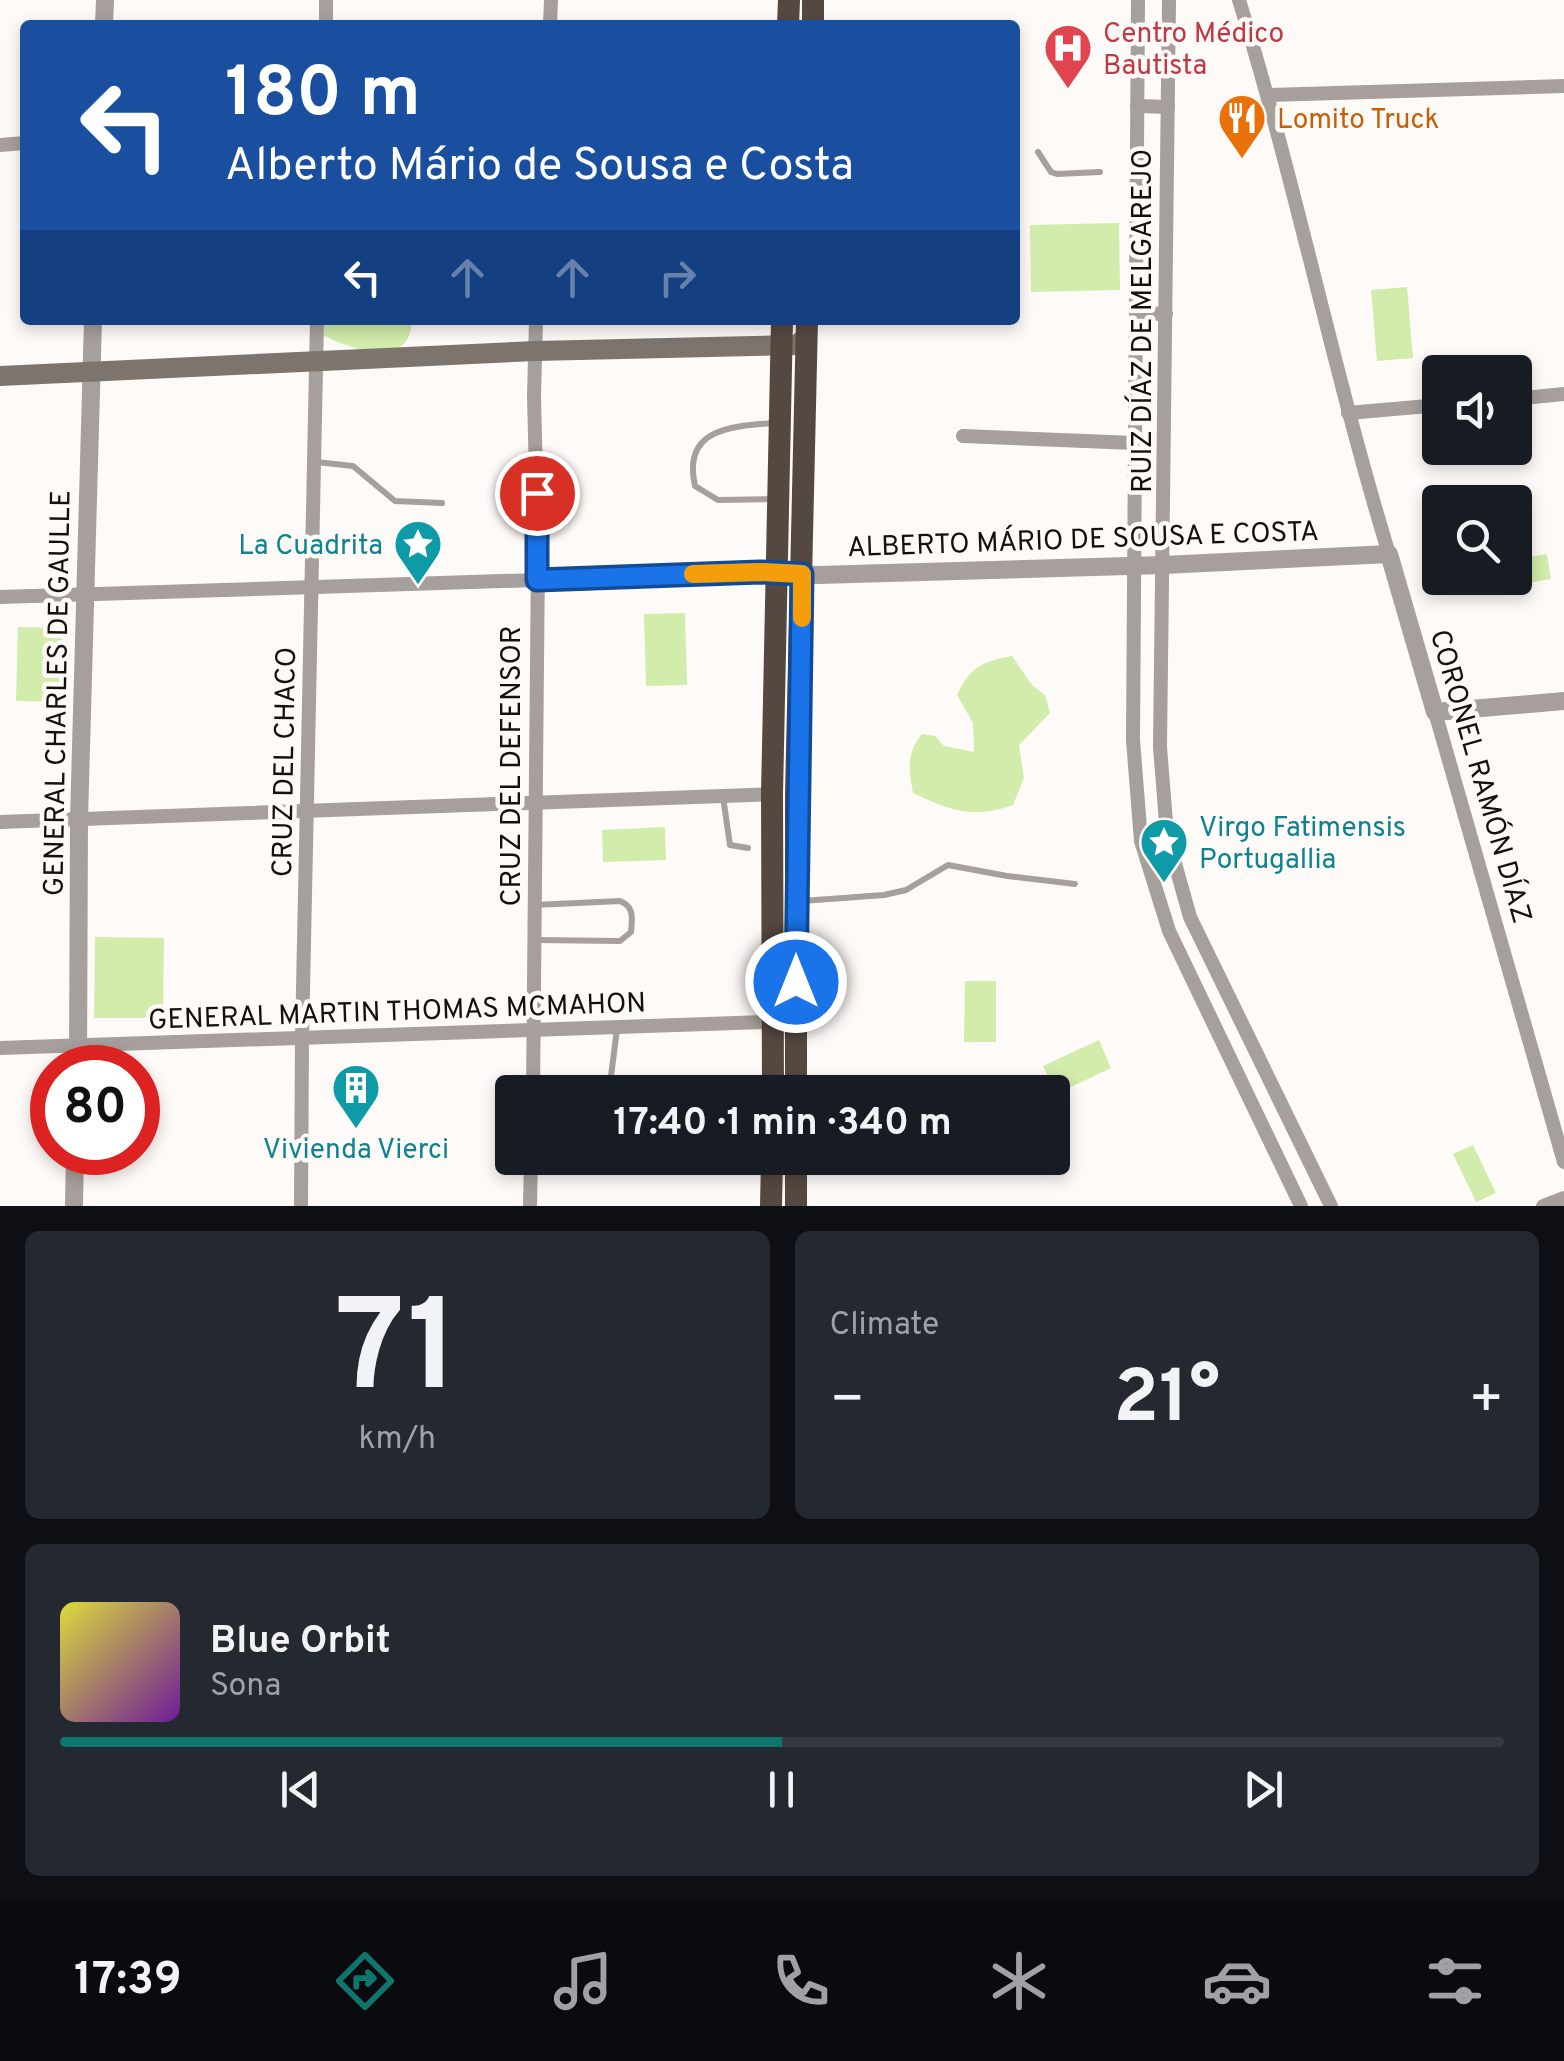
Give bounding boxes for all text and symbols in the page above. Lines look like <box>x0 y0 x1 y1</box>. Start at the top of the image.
place label: Centro Médico Bautista <box>1103 17 1284 85</box>
hospital icon: Centro Médico Bautista <box>1042 22 1094 90</box>
text: 180 m <box>225 52 421 141</box>
icon: left <box>60 60 190 190</box>
restaurant icon: Lomito Truck <box>1216 92 1268 160</box>
place label: Lomito Truck <box>1277 103 1439 139</box>
text: Alberto Mário de Sousa e Costa <box>225 139 854 196</box>
street label: RUIZ DÍAZ DE MELGAREJO <box>1124 149 1162 493</box>
icon: left <box>335 250 390 305</box>
icon: ahead <box>440 250 495 305</box>
icon: ahead <box>545 250 600 305</box>
icon: right <box>650 250 705 305</box>
map controls <box>1422 355 1532 595</box>
button: sound <box>1422 355 1532 465</box>
pin <box>495 451 580 536</box>
icon: arrive <box>510 466 565 521</box>
button: search <box>1422 485 1532 595</box>
street label: GENERAL CHARLES DE GAULLE <box>37 490 81 896</box>
street label: ALBERTO MÁRIO DE SOUSA E COSTA <box>847 513 1320 567</box>
place icon: La Cuadrita <box>392 518 444 586</box>
place label: La Cuadrita <box>238 529 383 565</box>
street label: CORONEL RAMÓN DÍAZ <box>1420 625 1540 928</box>
street label: CRUZ DEL DEFENSOR <box>495 626 531 906</box>
street label: CRUZ DEL CHACO <box>266 647 306 877</box>
place label: Virgo Fatimensis Portugallia <box>1199 811 1406 879</box>
place icon: Virgo Fatimensis Portugallia <box>1138 816 1190 884</box>
position arrow <box>744 930 848 1034</box>
street label: GENERAL MARTIN THOMAS MCMAHON <box>148 986 647 1040</box>
speed limit sign: 80 <box>30 1045 160 1175</box>
building icon: Vivienda Vierci <box>330 1062 382 1130</box>
text: 17:40 · 1 min · 340 m <box>613 1100 952 1149</box>
place label: Vivienda Vierci <box>263 1133 449 1169</box>
text: 71 <box>335 1272 459 1437</box>
text: Climate <box>830 1306 939 1346</box>
text: 21° <box>1113 1354 1220 1449</box>
text: − <box>830 1367 865 1437</box>
text: + <box>1469 1367 1504 1437</box>
text: km/h <box>358 1420 436 1460</box>
text: Blue Orbit <box>210 1618 391 1667</box>
text: Sona <box>210 1667 281 1707</box>
icon: previous <box>273 1762 328 1817</box>
icon: pause <box>754 1762 809 1817</box>
icon: next <box>1236 1762 1291 1817</box>
icon: directions <box>330 1946 400 2016</box>
icon: music <box>548 1946 618 2016</box>
icon: phone <box>766 1946 836 2016</box>
icon: climate <box>984 1946 1054 2016</box>
icon: car <box>1202 1946 1272 2016</box>
icon: filters <box>1420 1946 1490 2016</box>
text: 17:39 <box>74 1953 182 2010</box>

